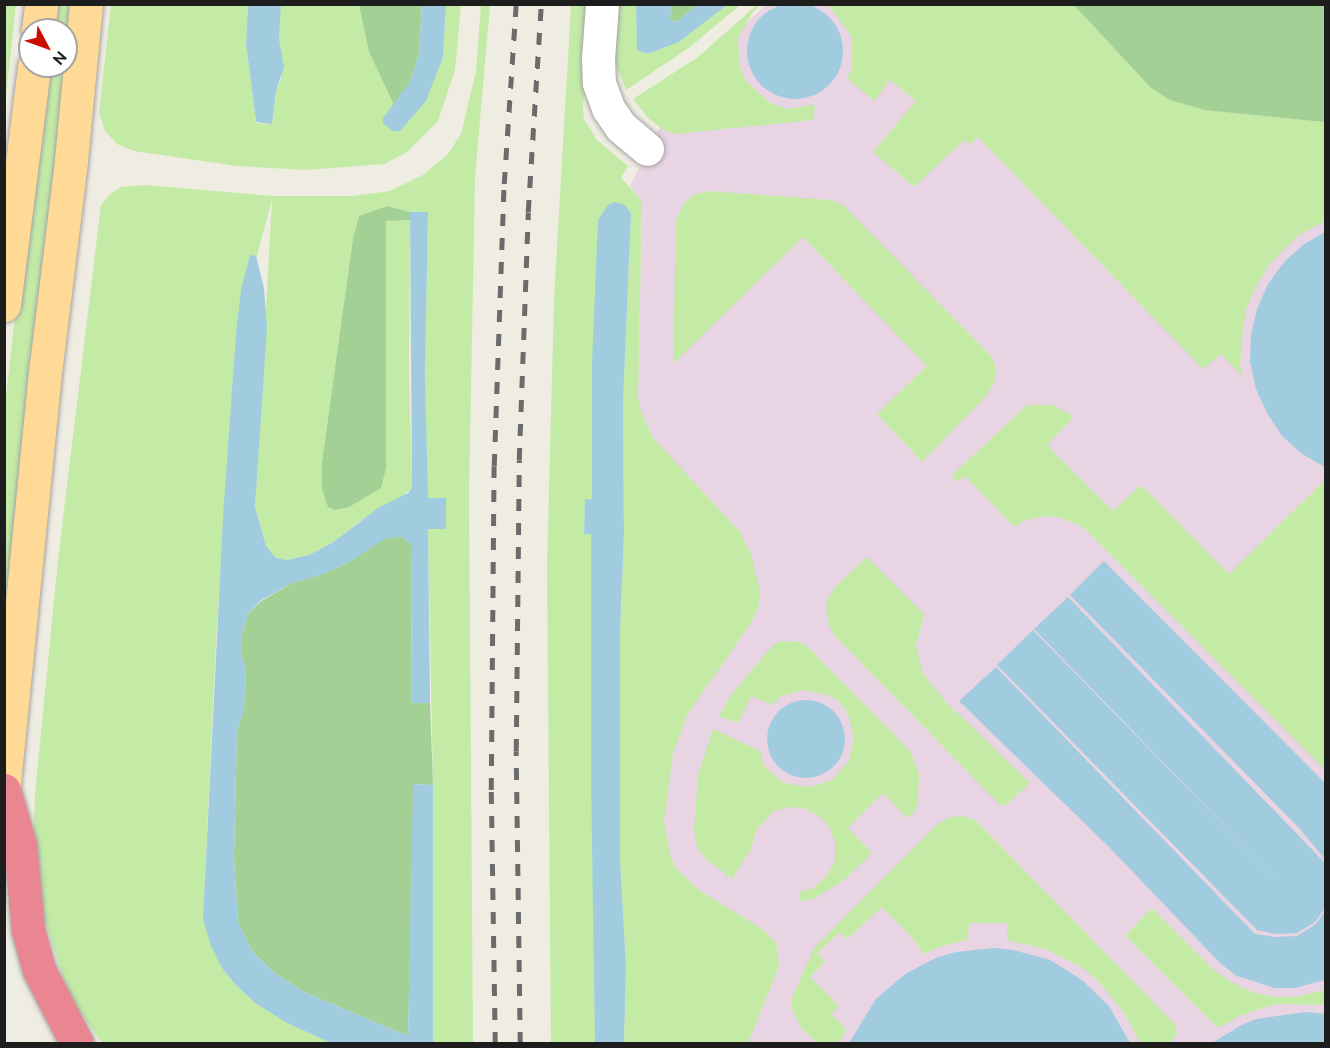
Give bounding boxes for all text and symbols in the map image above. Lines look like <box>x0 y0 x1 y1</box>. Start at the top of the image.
north arrow <box>18 18 78 78</box>
text: N <box>49 48 71 69</box>

